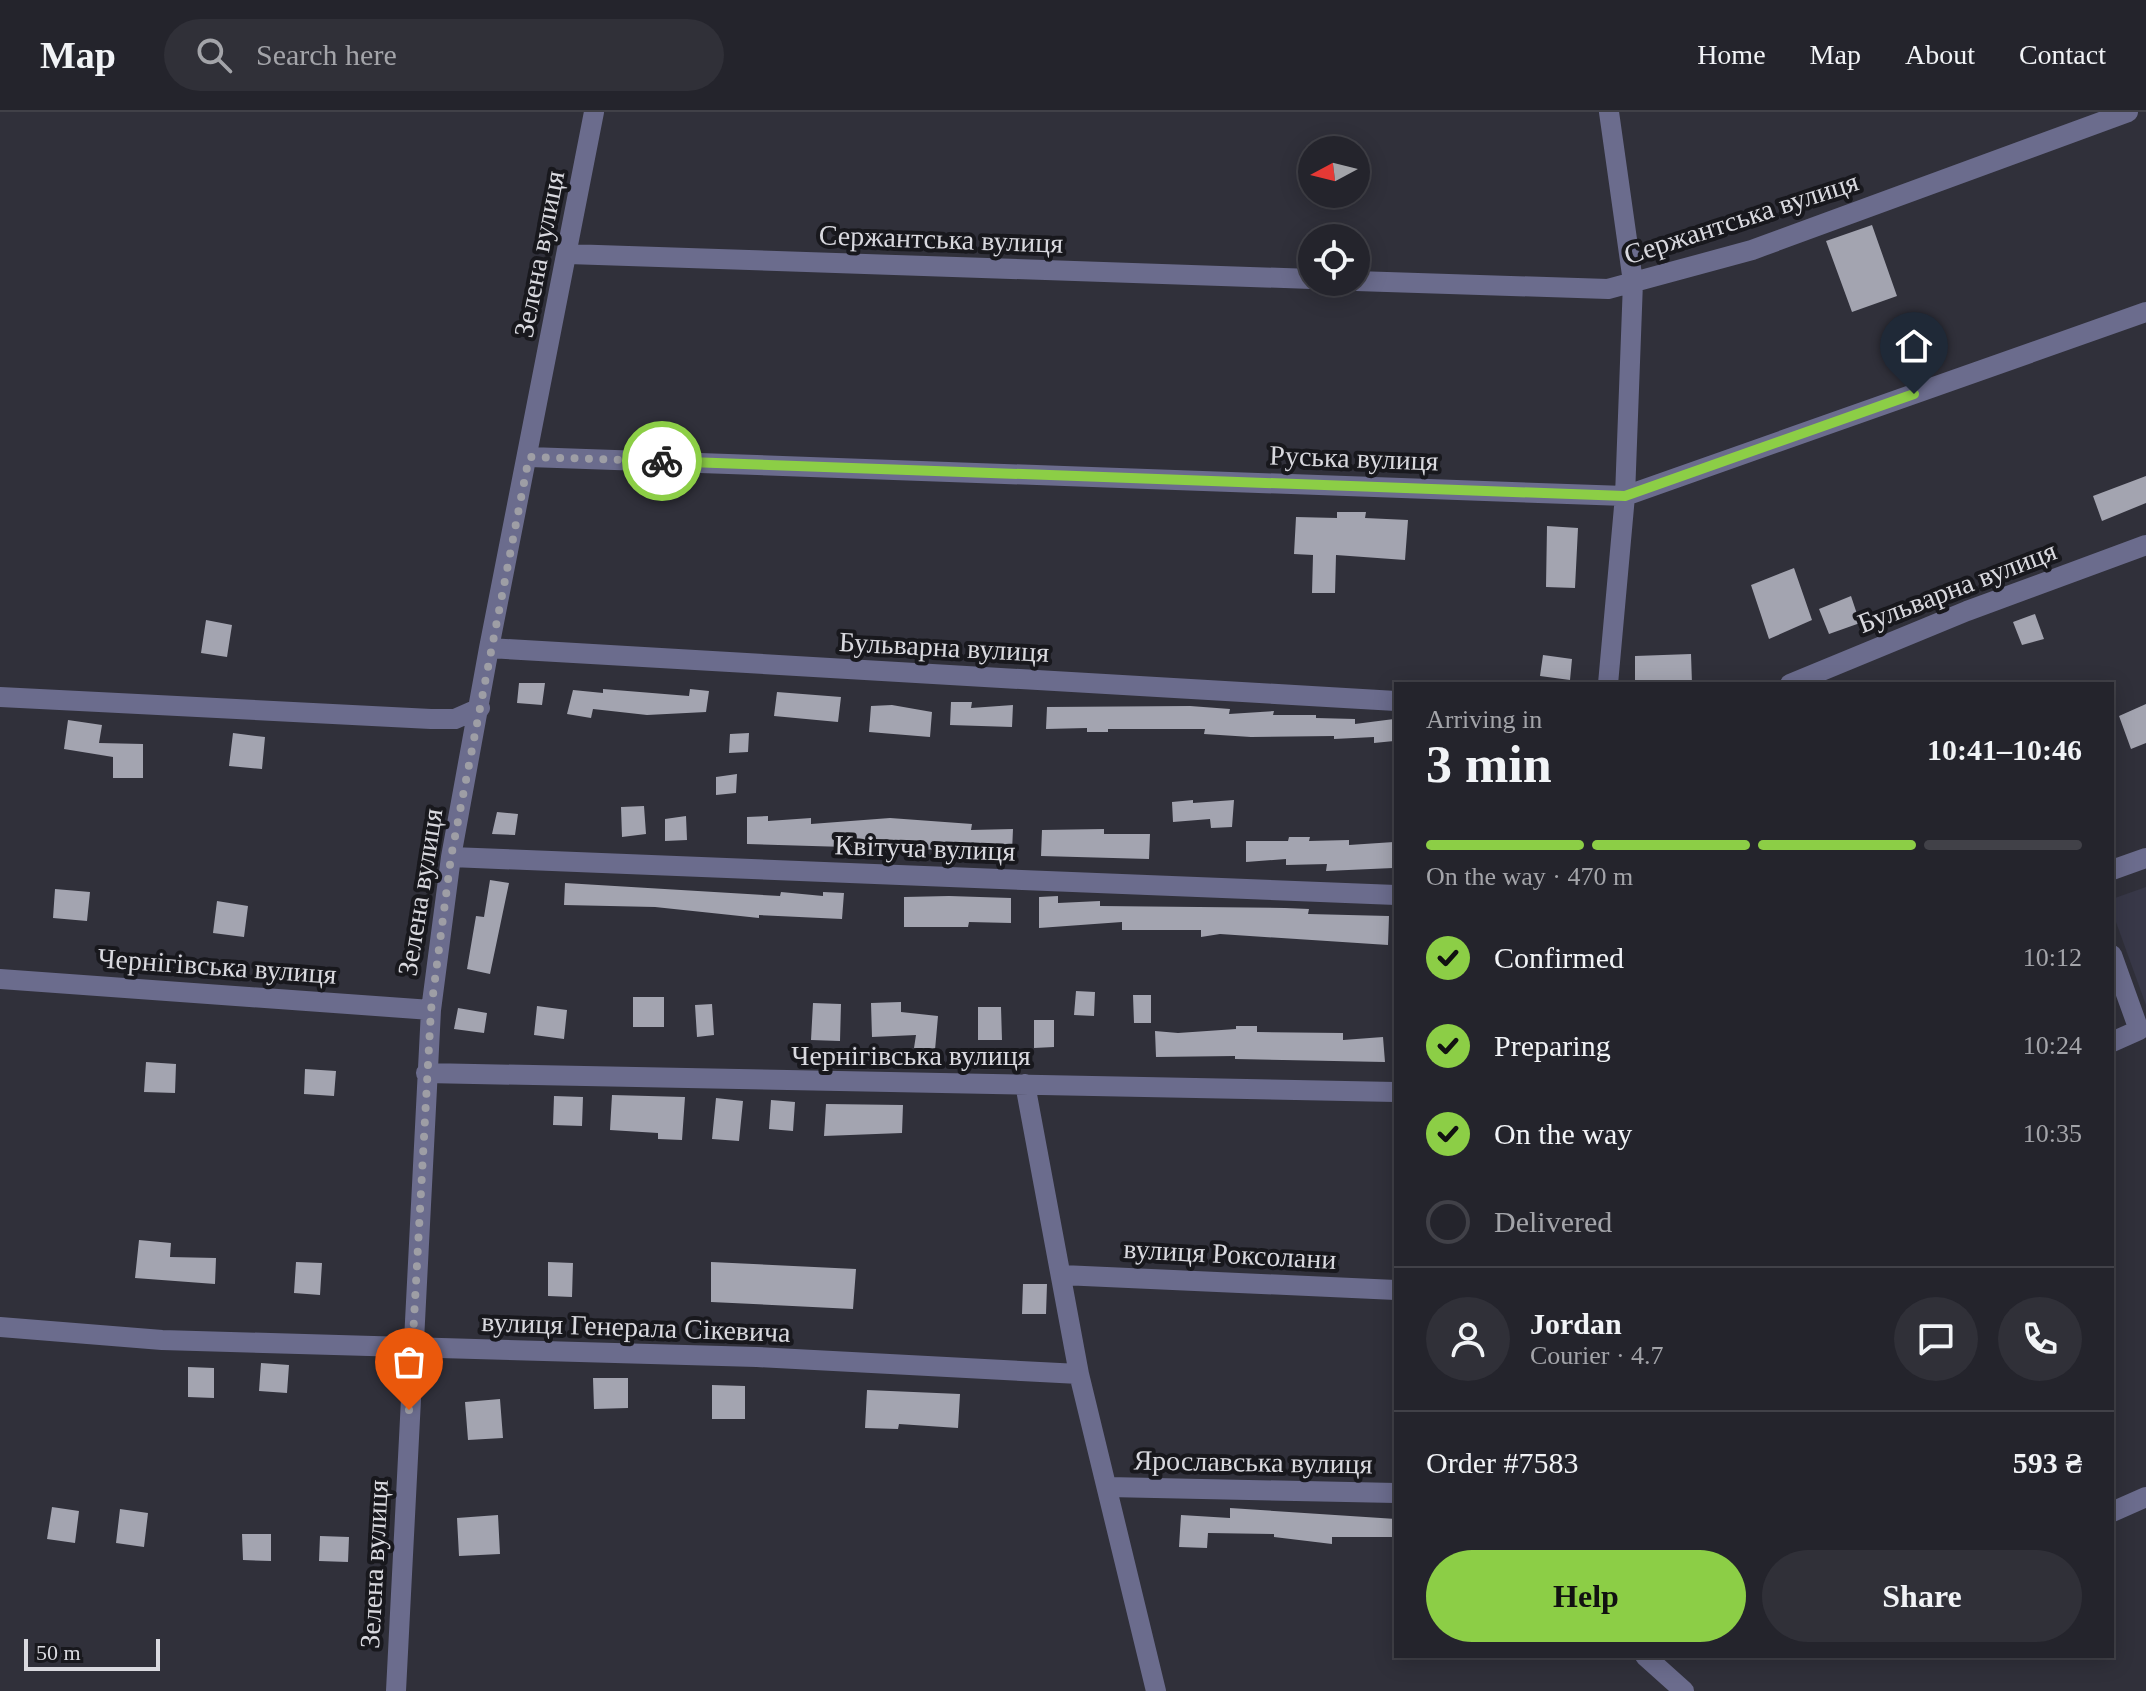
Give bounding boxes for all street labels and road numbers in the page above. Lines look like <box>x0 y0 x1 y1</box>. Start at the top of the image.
street label: Сержантська вулиця <box>1620 165 1862 271</box>
street label: Зелена вулиця <box>508 168 570 340</box>
street label: Сержантська вулиця <box>818 219 1064 259</box>
street label: Руська вулиця <box>1269 440 1439 476</box>
street label: Бульварна вулиця <box>1853 535 2061 639</box>
street label: Бульварна вулиця <box>838 626 1050 668</box>
street label: Зелена вулиця <box>391 806 449 978</box>
street label: Квітуча вулиця <box>834 829 1016 867</box>
street label: Чернігівська вулиця <box>97 942 338 990</box>
street label: Чернігівська вулиця <box>791 1040 1031 1071</box>
street label: вулиця Роксолани <box>1123 1233 1337 1275</box>
street label: вулиця Генерала Сікевича <box>481 1306 792 1348</box>
street label: Ярославська вулиця <box>1133 1444 1373 1480</box>
street label: Зелена вулиця <box>354 1479 394 1649</box>

